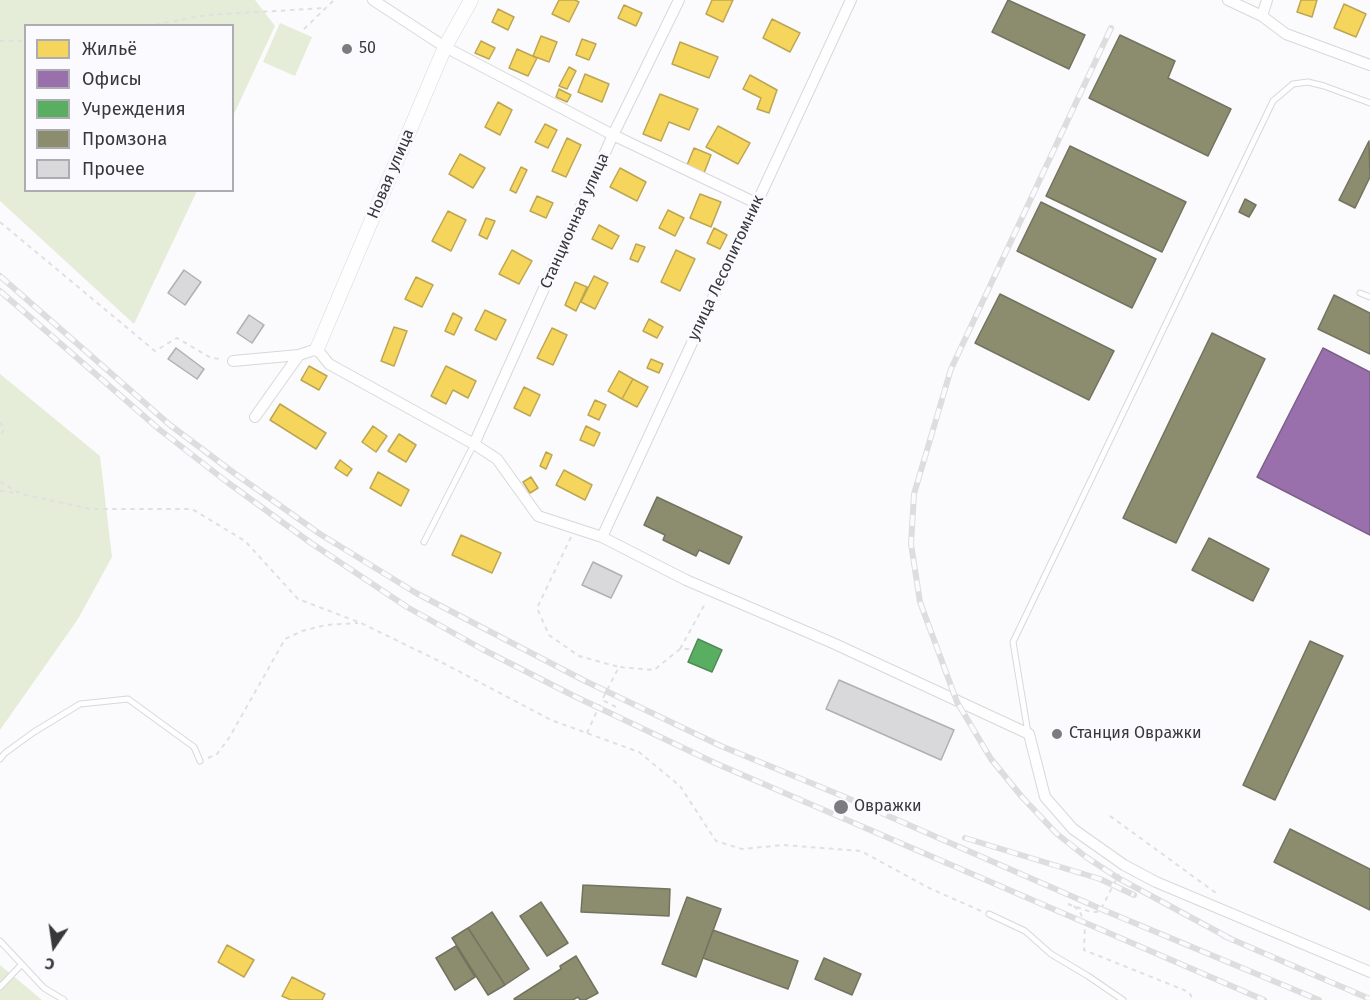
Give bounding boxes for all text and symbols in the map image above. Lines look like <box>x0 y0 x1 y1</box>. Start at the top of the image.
legend <box>24 24 234 192</box>
text: Жильё <box>82 38 137 60</box>
place label: 50 <box>359 39 376 59</box>
marker: 50 <box>340 42 354 56</box>
text: Офисы <box>82 68 142 90</box>
text: Учреждения <box>82 98 186 120</box>
street label: Новая улица <box>364 126 418 222</box>
text: Промзона <box>82 128 167 150</box>
street label: Станционная улица <box>536 150 614 292</box>
text: Прочее <box>82 158 145 180</box>
street label: улица Лесопитомник <box>684 192 768 344</box>
place label: Станция Овражки <box>1069 724 1201 744</box>
marker: Станция Овражки <box>1050 727 1064 741</box>
place label: Овражки <box>854 797 922 817</box>
marker: Овражки <box>832 798 850 816</box>
north arrow <box>24 916 84 976</box>
text: С <box>43 954 56 974</box>

